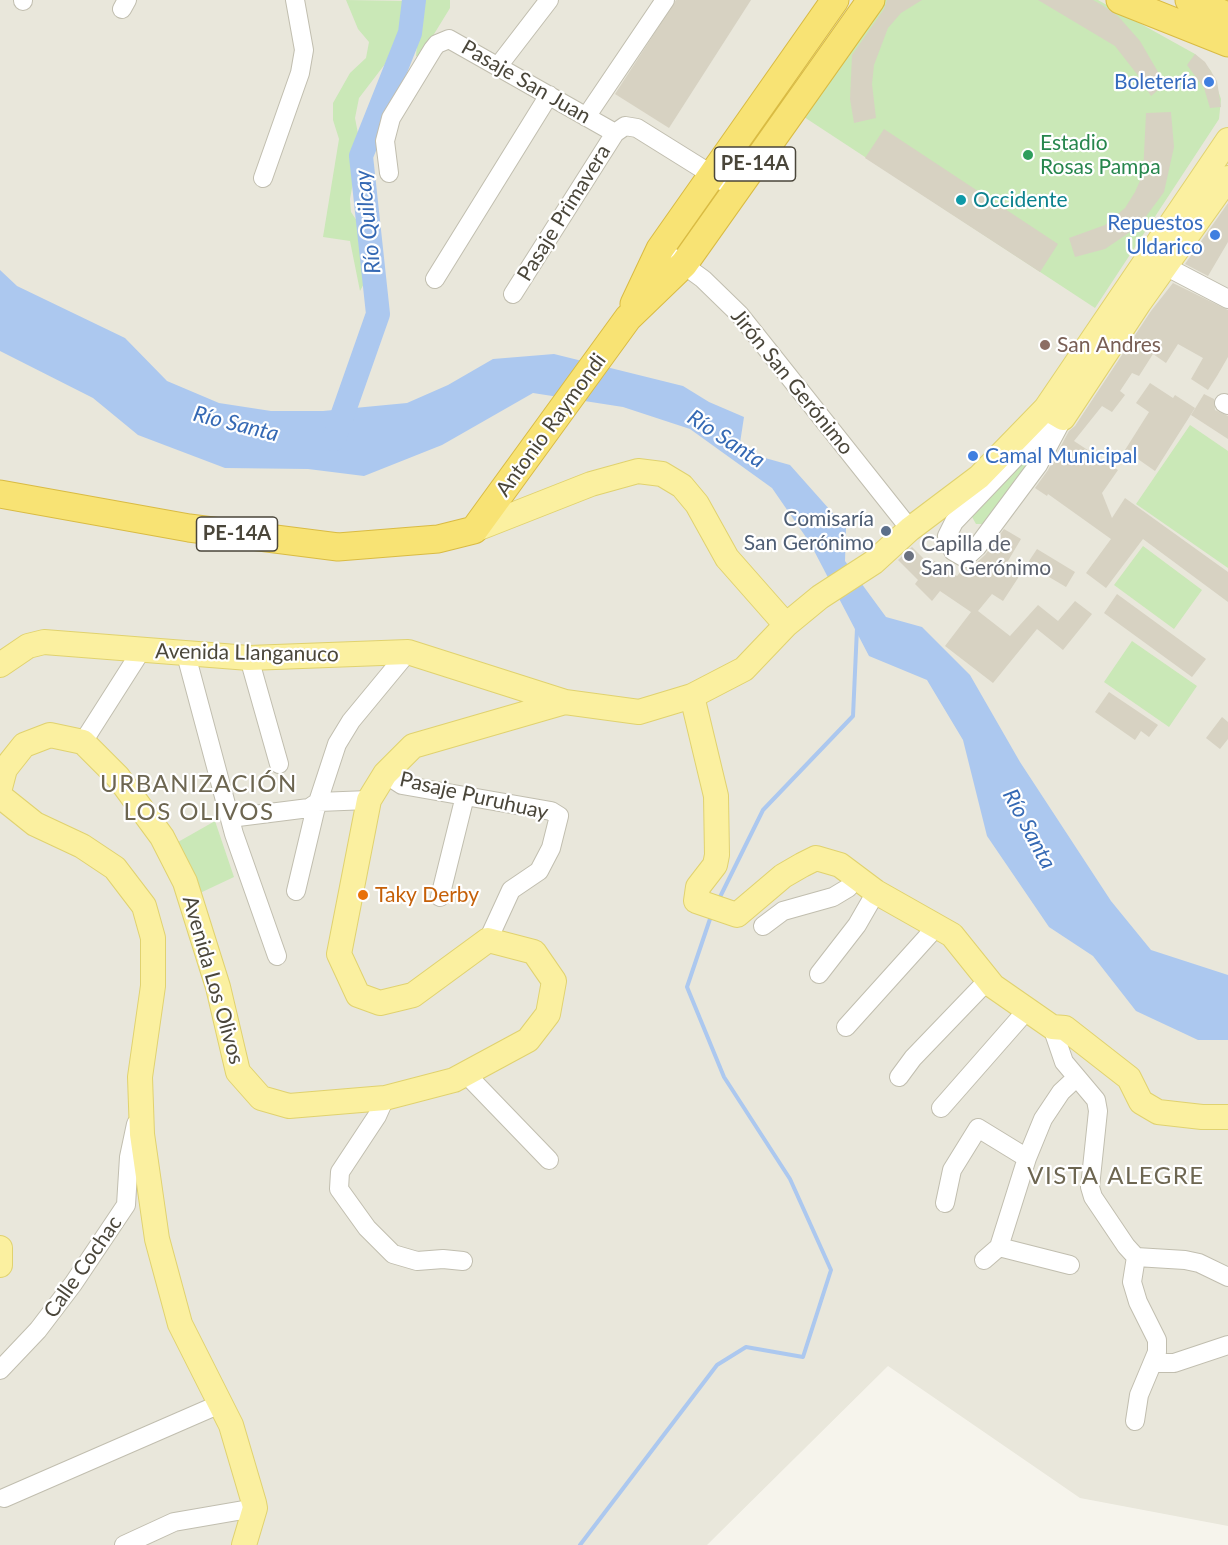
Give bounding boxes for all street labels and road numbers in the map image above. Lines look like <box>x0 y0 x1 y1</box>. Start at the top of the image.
street label: Pasaje San Juan <box>457 35 595 129</box>
street label: Pasaje Primavera <box>512 140 616 286</box>
road number: PE-14A <box>714 147 795 181</box>
street label: Jirón San Gerónimo <box>726 304 858 460</box>
street label: Antonio Raymondi <box>491 348 611 502</box>
road number: PE-14A <box>196 517 278 551</box>
street label: Avenida Llanganuco <box>155 639 339 667</box>
street label: Pasaje Puruhuay <box>397 767 551 825</box>
street label: Avenida Los Olivos <box>177 893 249 1067</box>
street label: Calle Cochac <box>39 1211 127 1323</box>

